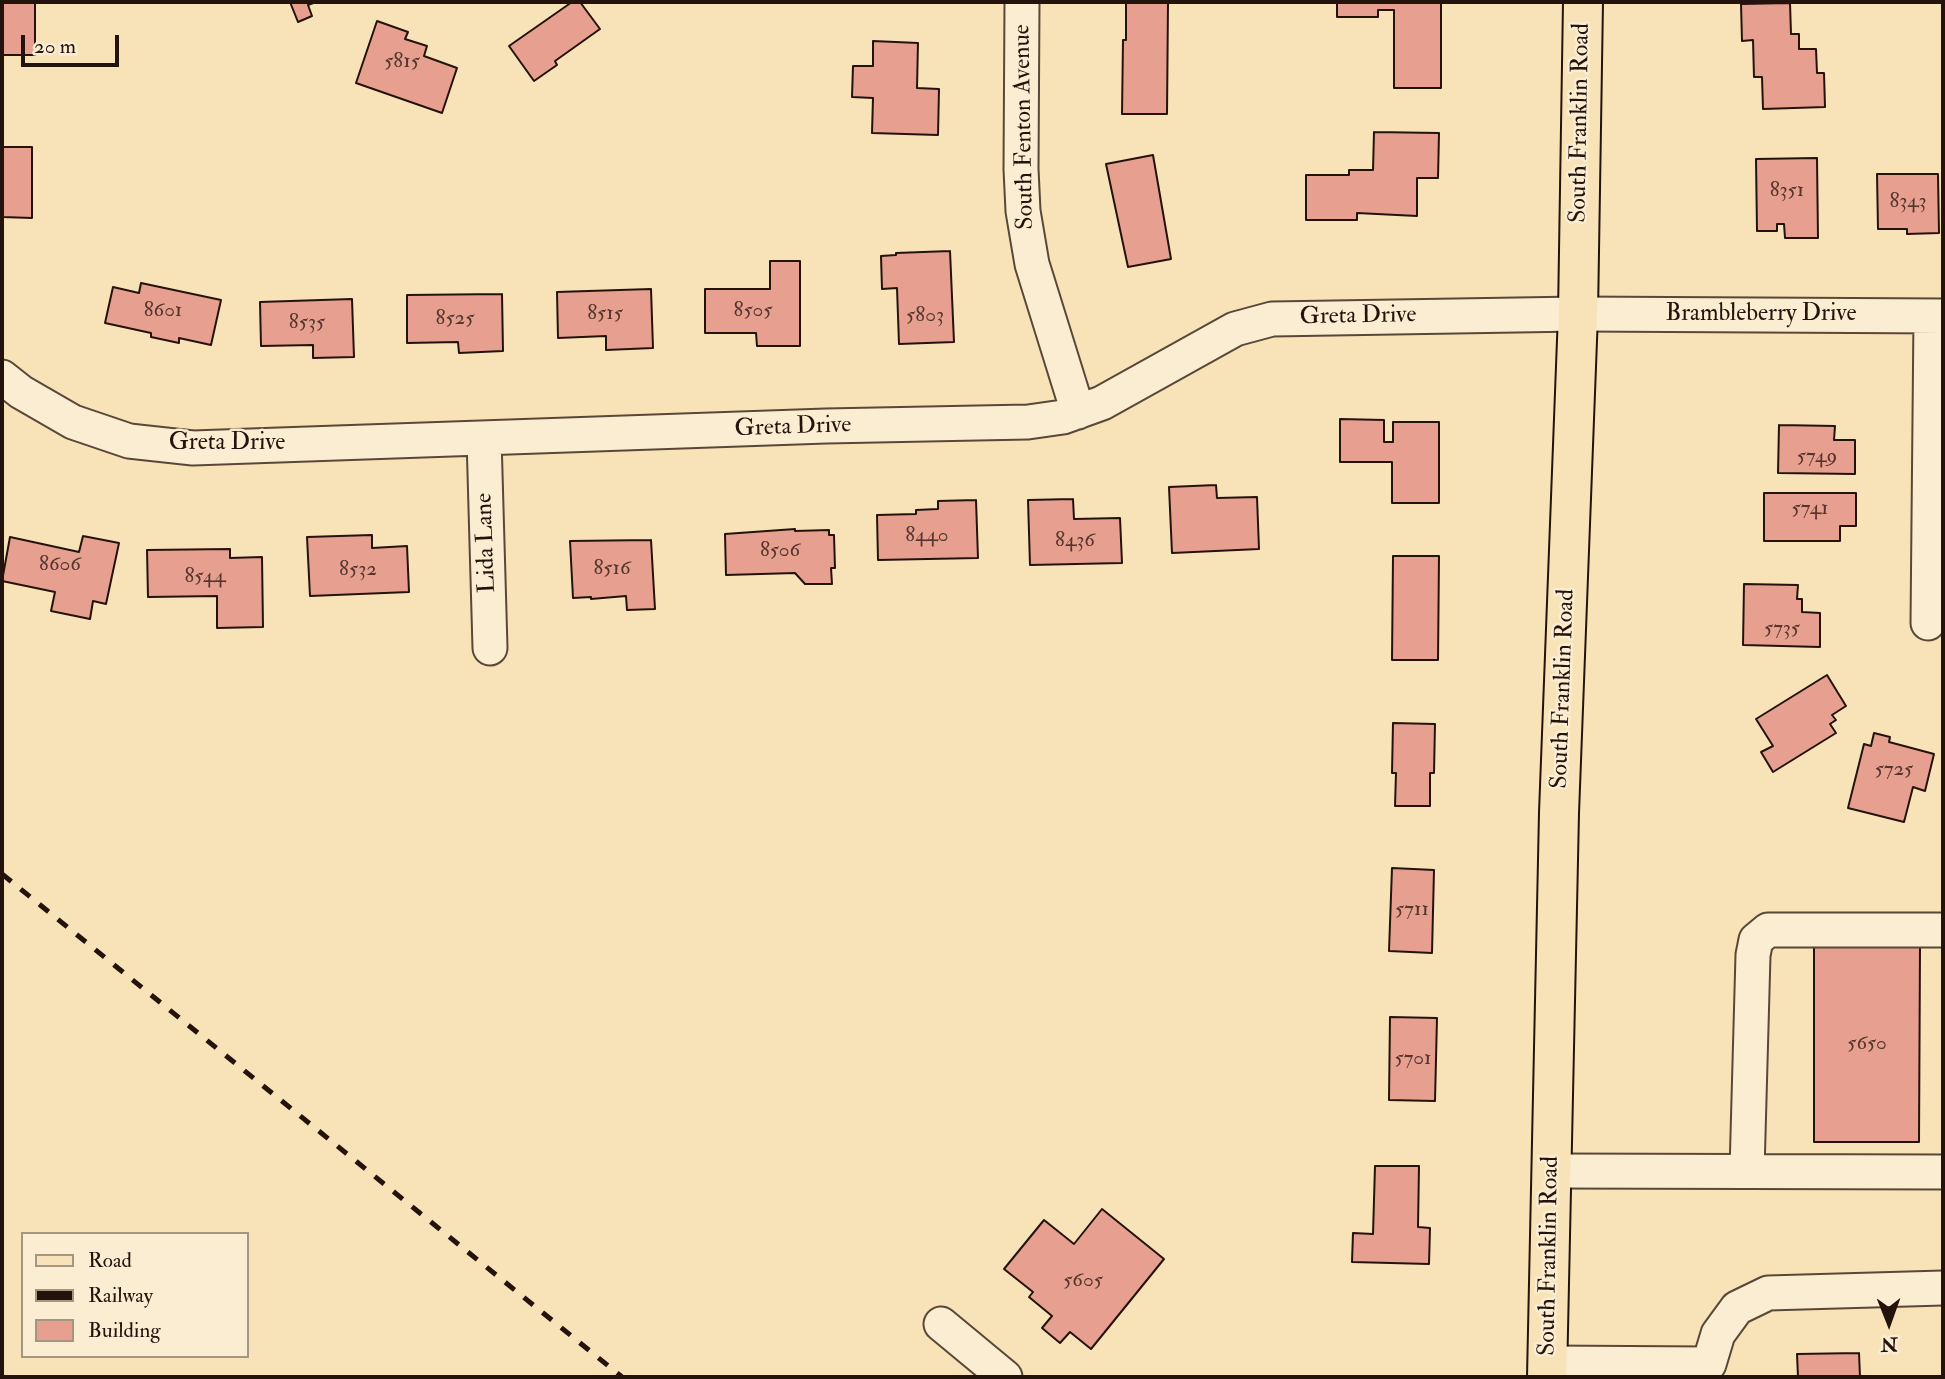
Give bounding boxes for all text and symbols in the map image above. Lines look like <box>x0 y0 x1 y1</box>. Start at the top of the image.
scale bar <box>24 21 122 65</box>
street label: South Franklin Road <box>1565 23 1597 223</box>
street label: South Fenton Avenue <box>1009 24 1041 230</box>
text: 20 m <box>34 33 76 60</box>
house number: 5815 <box>384 49 420 75</box>
house number: 8351 <box>1770 178 1804 204</box>
house number: 8343 <box>1889 189 1927 215</box>
house number: 8601 <box>144 298 182 324</box>
house number: 8505 <box>734 298 772 324</box>
house number: 8515 <box>587 301 623 327</box>
street label: Brambleberry Drive <box>1666 301 1856 329</box>
street label: Greta Drive <box>1299 302 1417 332</box>
house number: 5803 <box>906 303 944 329</box>
house number: 8525 <box>436 306 474 332</box>
house number: 8535 <box>289 310 325 336</box>
street label: Greta Drive <box>734 412 852 444</box>
street label: Greta Drive <box>169 430 285 458</box>
house number: 5749 <box>1797 444 1837 470</box>
street label: Lida Lane <box>471 493 503 593</box>
house number: 5741 <box>1791 496 1829 522</box>
house number: 8440 <box>905 523 949 549</box>
house number: 8436 <box>1055 528 1095 554</box>
house number: 8506 <box>760 538 800 564</box>
house number: 8606 <box>39 552 81 578</box>
house number: 8516 <box>593 556 631 582</box>
house number: 8532 <box>339 557 377 583</box>
house number: 8544 <box>184 564 226 590</box>
street label: South Franklin Road <box>1546 589 1582 789</box>
house number: 5735 <box>1764 616 1800 642</box>
house number: 5725 <box>1875 757 1913 783</box>
house number: 5711 <box>1395 897 1429 923</box>
house number: 5650 <box>1847 1031 1887 1057</box>
house number: 5701 <box>1395 1046 1431 1072</box>
street label: South Franklin Road <box>1534 1156 1566 1356</box>
legend <box>21 1232 248 1358</box>
text: Road <box>88 1247 132 1274</box>
house number: 5605 <box>1063 1268 1103 1294</box>
text: Railway <box>88 1282 153 1309</box>
north arrow <box>1854 1288 1924 1358</box>
text: Building <box>88 1317 161 1344</box>
text: N <box>1881 1332 1898 1356</box>

